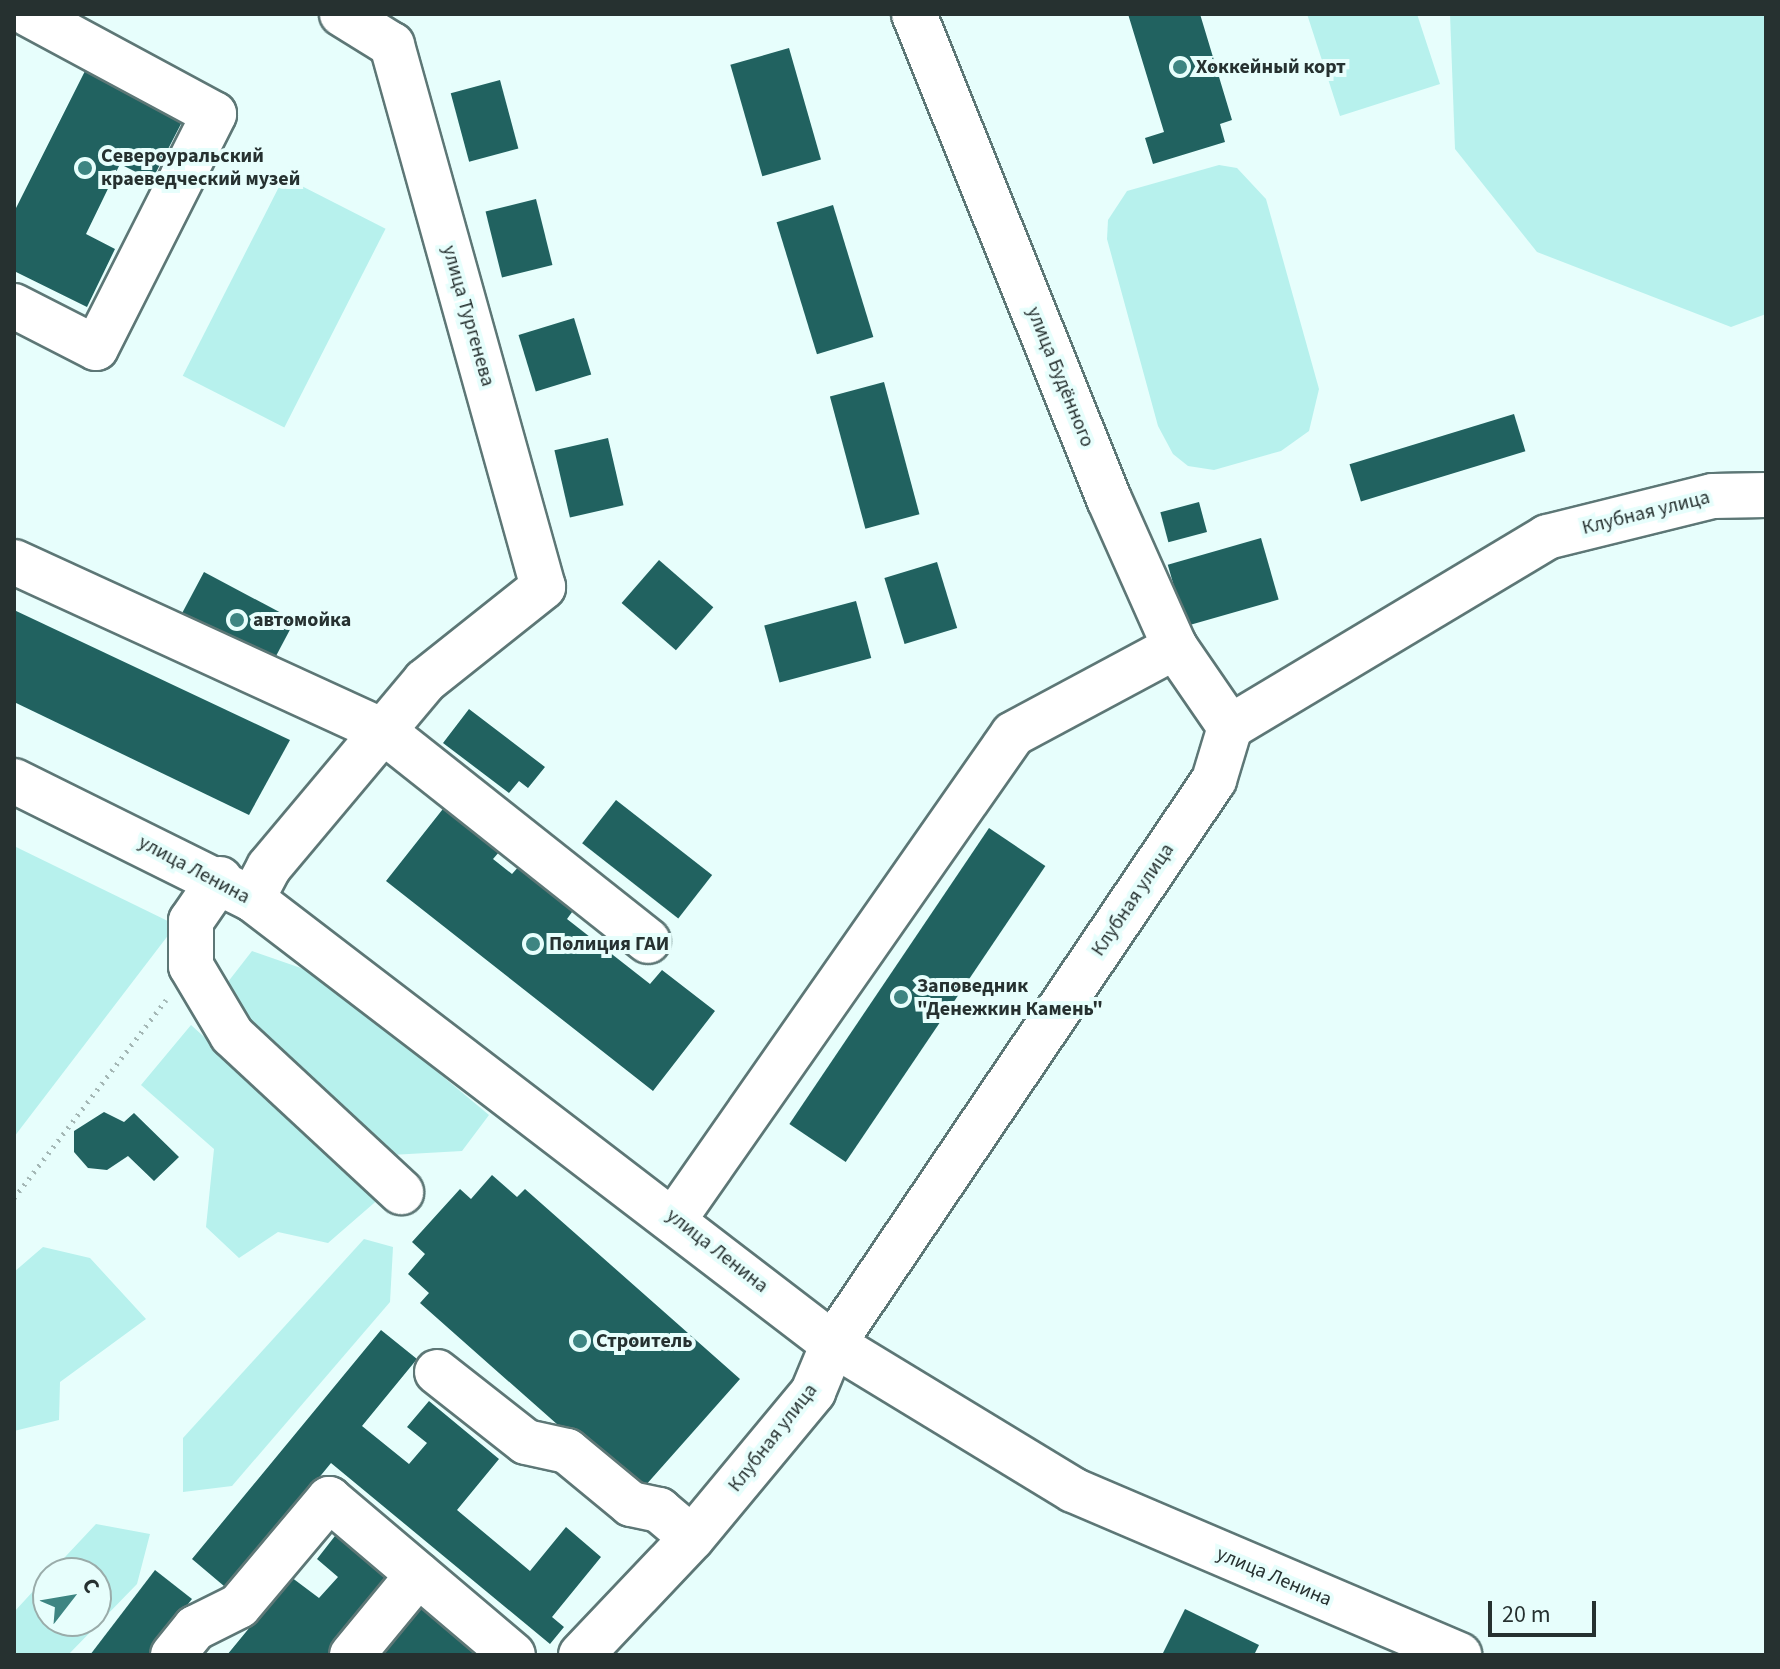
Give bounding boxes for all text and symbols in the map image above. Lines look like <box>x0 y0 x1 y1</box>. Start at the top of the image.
place label: Хоккейный корт <box>1196 55 1346 79</box>
marker: Хоккейный корт <box>1171 58 1189 76</box>
place label: Североуральский краеведческий музей <box>101 144 300 191</box>
marker: Североуральский краеведческий музей <box>76 159 94 177</box>
street label: улица Тургенева <box>436 243 500 389</box>
street label: улица Будённого <box>1021 303 1099 451</box>
street label: Клубная улица <box>1580 486 1712 540</box>
place label: автомойка <box>253 608 351 632</box>
marker: автомойка <box>228 611 246 629</box>
street label: улица Ленина <box>134 831 254 909</box>
street label: Клубная улица <box>1086 839 1180 961</box>
place label: Полиция ГАИ <box>549 932 669 956</box>
marker: Полиция ГАИ <box>524 935 542 953</box>
place label: Заповедник "Денежкин Камень" <box>917 974 1103 1021</box>
marker: Заповедник "Денежкин Камень" <box>892 988 910 1006</box>
street label: улица Ленина <box>661 1204 773 1298</box>
place label: Строитель <box>596 1329 693 1353</box>
marker: Строитель <box>571 1332 589 1350</box>
street label: Клубная улица <box>723 1379 823 1497</box>
street label: улица Ленина <box>1213 1542 1335 1612</box>
north arrow <box>32 1557 112 1637</box>
text: С <box>74 1572 108 1599</box>
scale bar <box>1492 1585 1600 1635</box>
text: 20 m <box>1502 1597 1551 1632</box>

